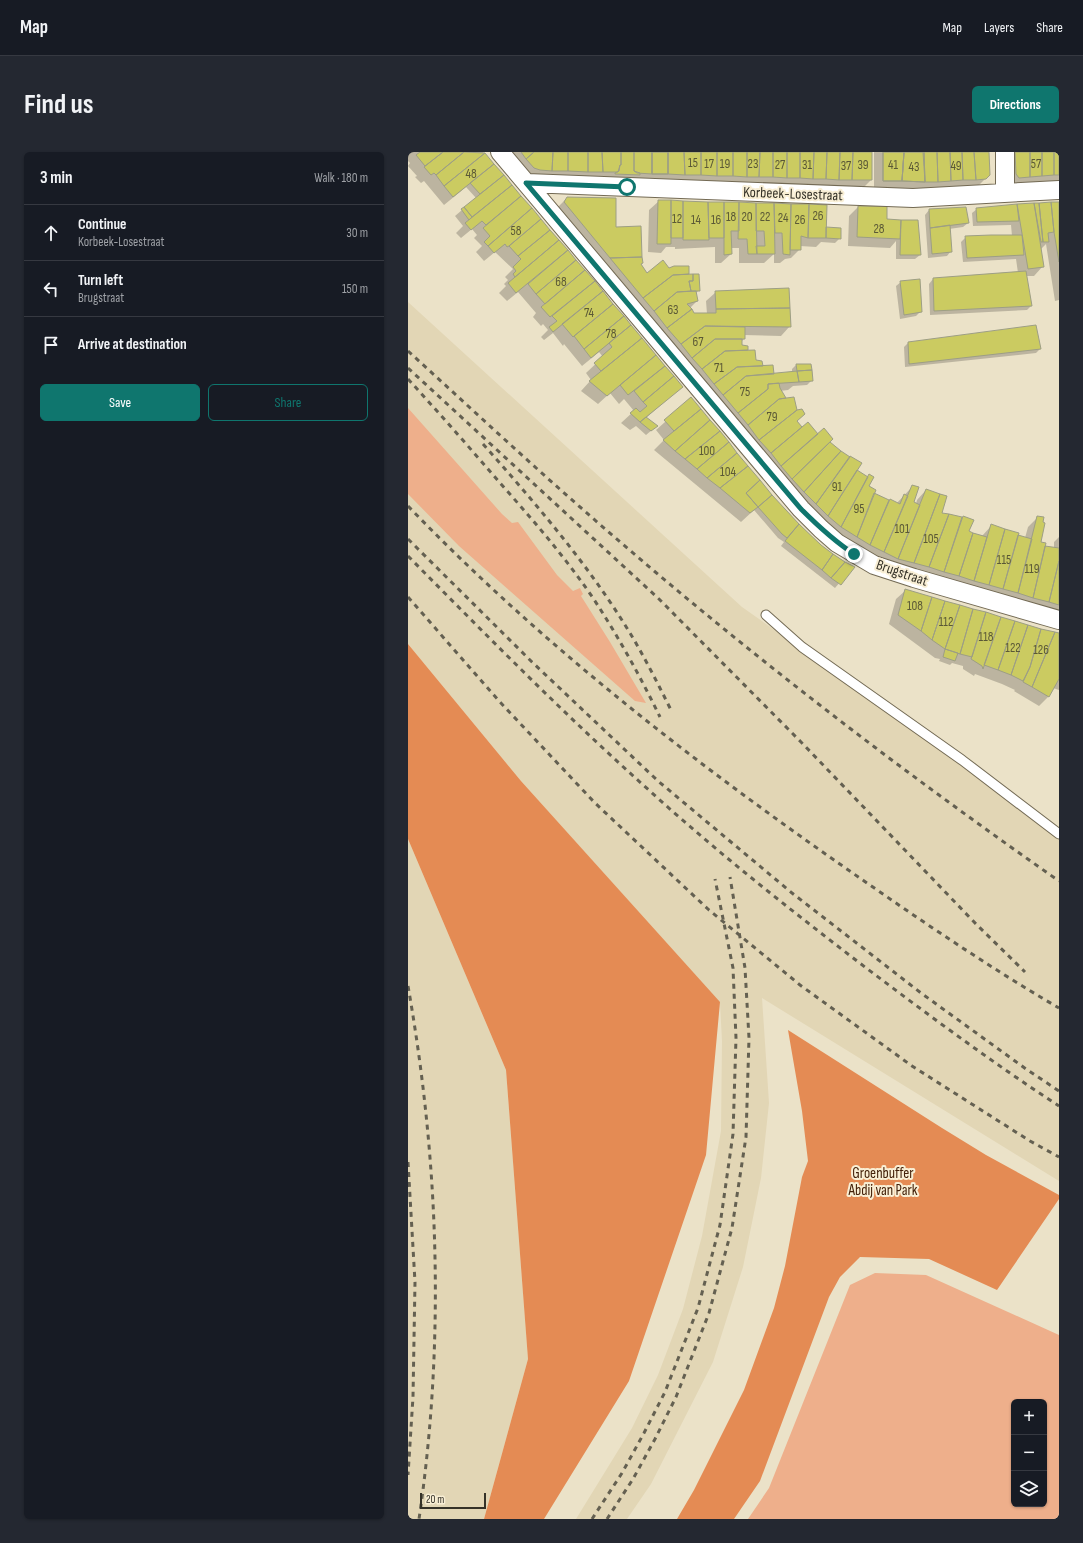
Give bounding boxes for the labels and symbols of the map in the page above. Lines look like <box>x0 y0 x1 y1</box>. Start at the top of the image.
house number: 15 <box>688 155 698 171</box>
house number: 17 <box>704 156 715 172</box>
house number: 19 <box>720 156 730 172</box>
house number: 23 <box>748 156 758 172</box>
house number: 57 <box>1031 156 1042 172</box>
house number: 27 <box>775 157 786 173</box>
house number: 31 <box>802 157 812 173</box>
house number: 39 <box>857 157 869 173</box>
house number: 41 <box>888 157 898 173</box>
house number: 37 <box>841 158 852 174</box>
house number: 49 <box>950 158 962 174</box>
house number: 43 <box>909 159 919 175</box>
house number: 48 <box>465 166 477 182</box>
route start <box>618 178 636 196</box>
street label: Korbeek-Losestraat <box>743 183 844 205</box>
house number: 26 <box>812 208 824 224</box>
house number: 18 <box>726 209 736 225</box>
house number: 20 <box>741 209 753 225</box>
house number: 22 <box>760 209 770 225</box>
house number: 24 <box>778 210 789 226</box>
house number: 12 <box>672 211 682 227</box>
house number: 14 <box>691 212 702 228</box>
house number: 16 <box>711 212 721 228</box>
house number: 26 <box>794 212 806 228</box>
house number: 28 <box>873 221 885 237</box>
house number: 58 <box>511 223 522 239</box>
house number: 68 <box>555 274 567 290</box>
house number: 63 <box>667 302 679 318</box>
house number: 74 <box>584 305 595 321</box>
house number: 78 <box>606 326 617 342</box>
house number: 67 <box>693 334 704 350</box>
house number: 71 <box>714 360 724 376</box>
house number: 75 <box>740 384 750 400</box>
house number: 79 <box>767 409 778 425</box>
house number: 100 <box>699 443 715 459</box>
house number: 104 <box>720 464 736 480</box>
house number: 91 <box>832 479 843 495</box>
house number: 95 <box>854 501 864 517</box>
house number: 101 <box>895 521 910 537</box>
house number: 105 <box>923 531 939 547</box>
route end <box>845 545 863 563</box>
house number: 115 <box>997 552 1011 568</box>
street label: Brugstraat <box>874 555 931 591</box>
house number: 119 <box>1025 561 1040 577</box>
house number: 108 <box>907 598 923 614</box>
house number: 112 <box>939 614 953 630</box>
house number: 118 <box>979 629 994 645</box>
house number: 122 <box>1005 640 1021 656</box>
house number: 126 <box>1033 642 1049 658</box>
park label: Groenbuffer Abdij van Park <box>847 1164 918 1200</box>
scale bar <box>420 1491 486 1510</box>

